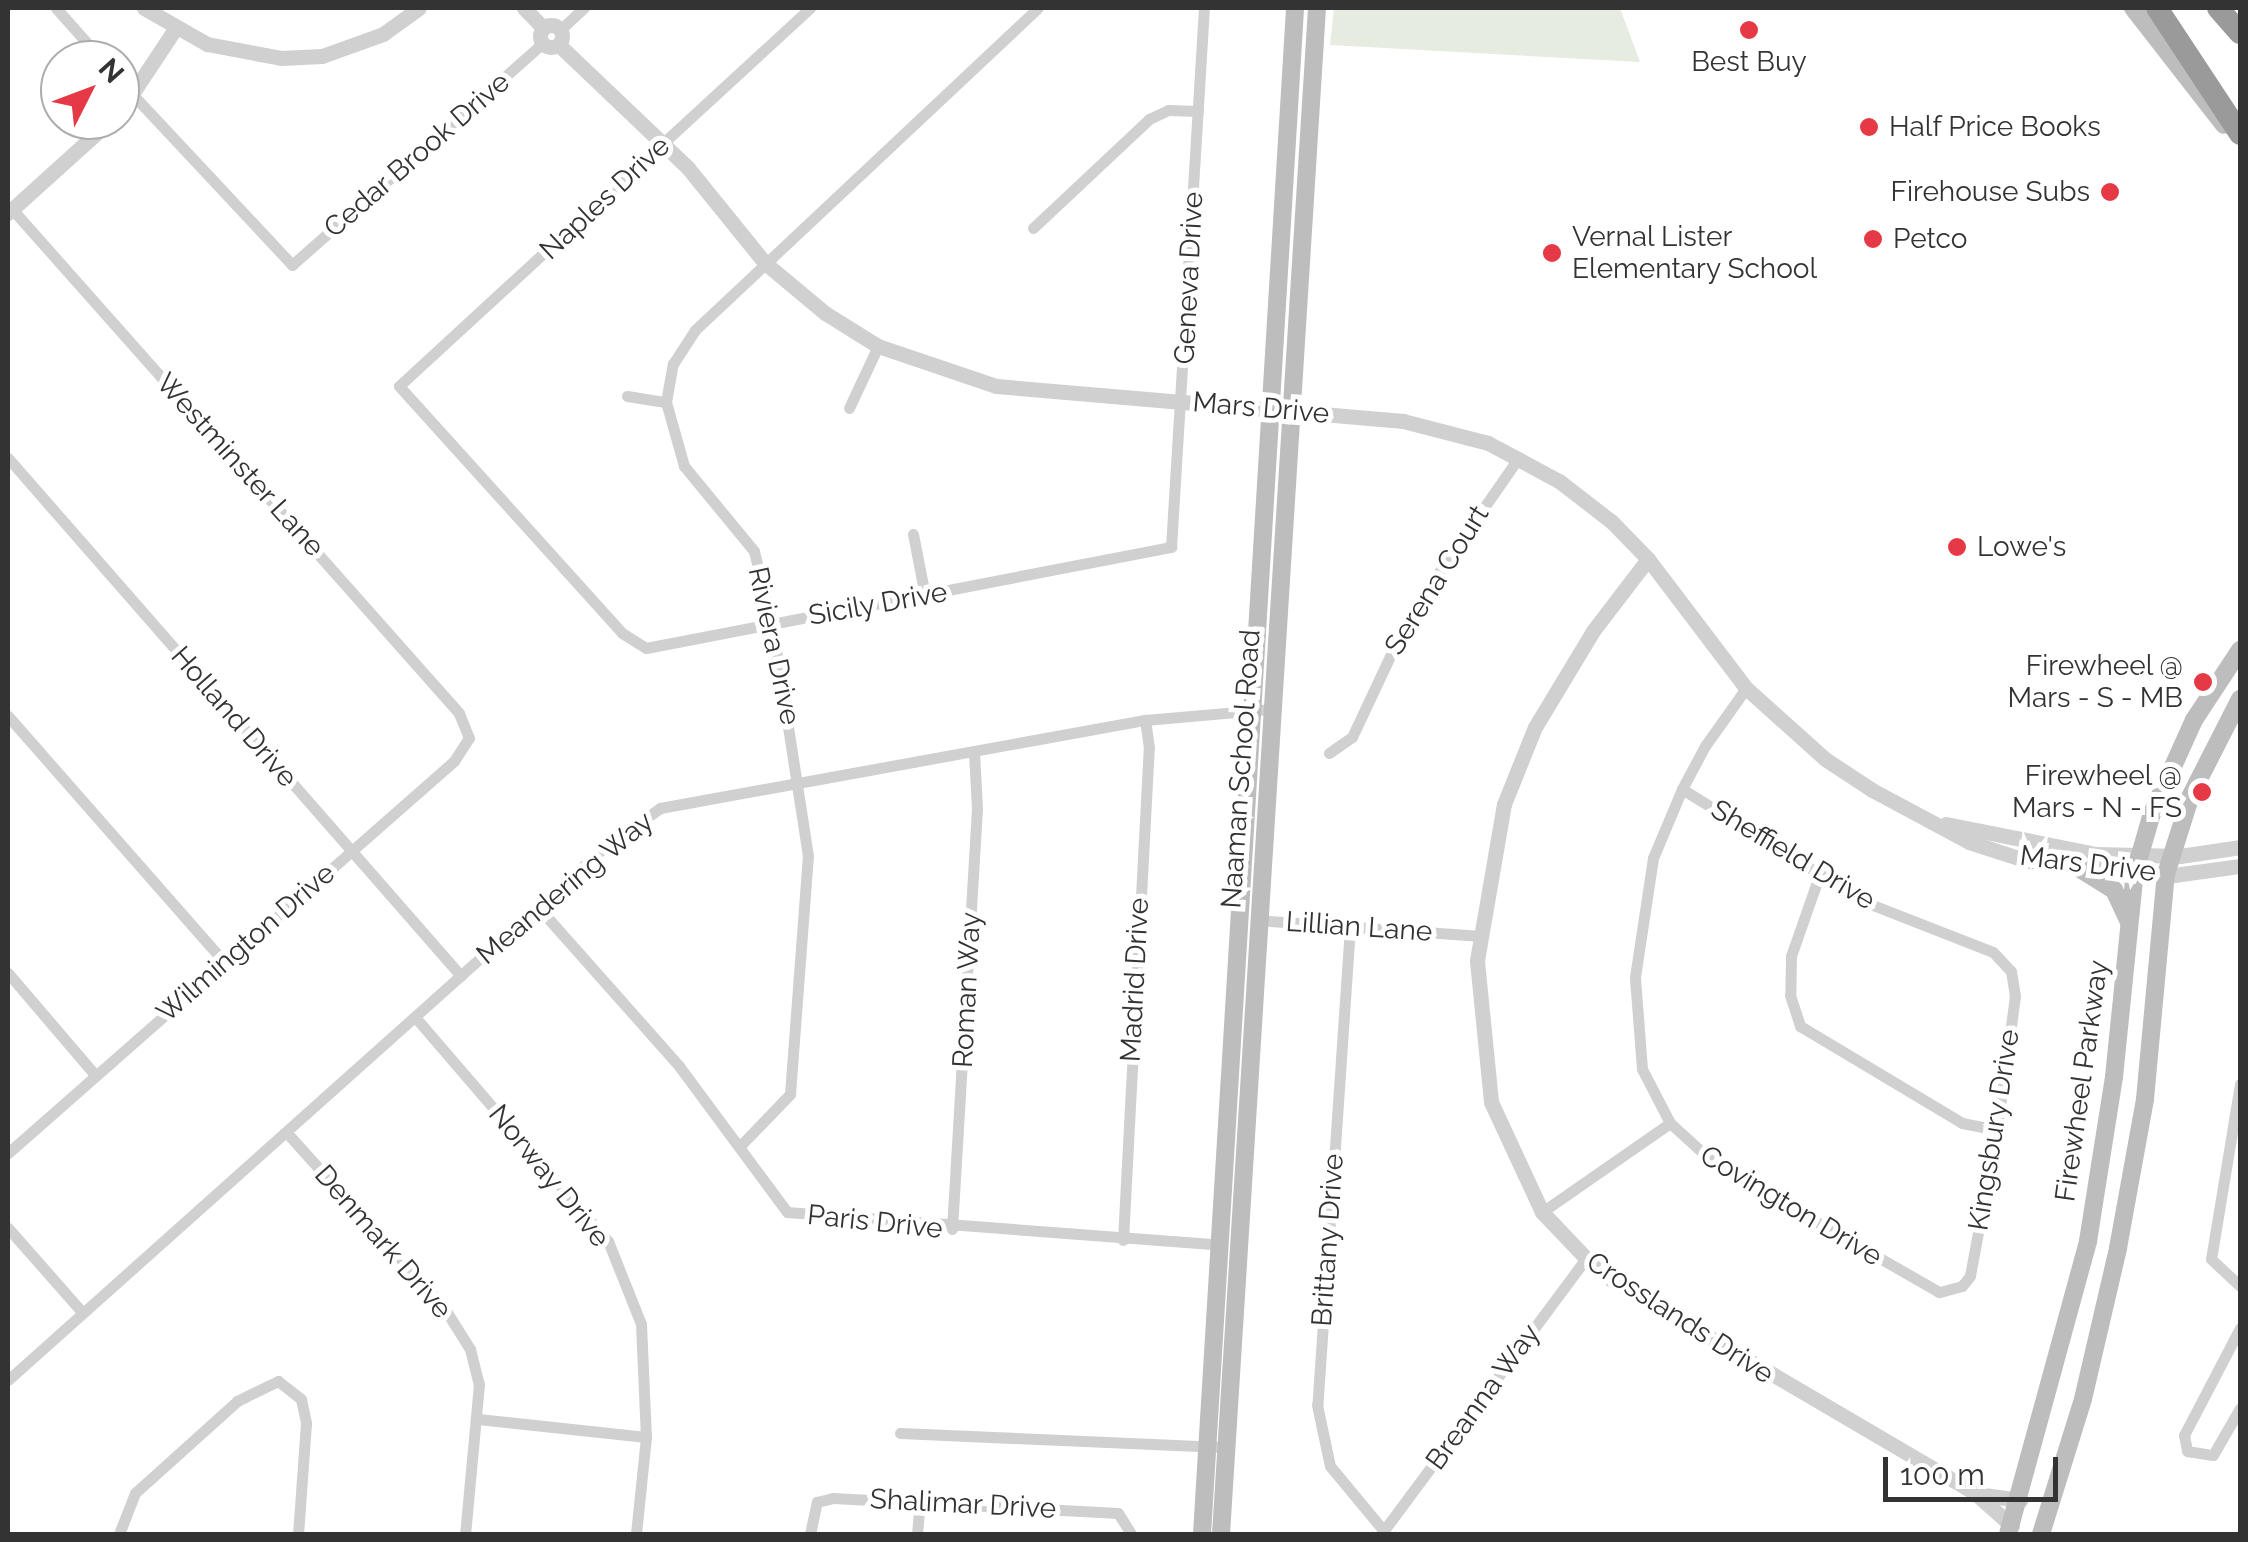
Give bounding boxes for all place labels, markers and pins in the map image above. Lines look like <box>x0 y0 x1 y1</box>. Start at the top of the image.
marker: Best Buy <box>1738 19 1760 41</box>
place label: Best Buy <box>1691 45 1807 79</box>
place label: Half Price Books <box>1889 110 2101 144</box>
marker: Half Price Books <box>1858 116 1880 138</box>
place label: Firehouse Subs <box>1890 175 2090 209</box>
marker: Firehouse Subs <box>2099 181 2121 203</box>
place label: Vernal Lister Elementary School <box>1572 220 1818 286</box>
place label: Petco <box>1893 222 1967 256</box>
marker: Petco <box>1862 228 1884 250</box>
marker: Vernal Lister Elementary School <box>1541 242 1563 264</box>
place label: Lowe's <box>1977 530 2066 564</box>
marker: Lowe's <box>1946 536 1968 558</box>
place label: Firewheel @ Mars - S - MB <box>2008 649 2183 715</box>
marker: Firewheel @ Mars - S - MB <box>2192 671 2214 693</box>
place label: Firewheel @ Mars - N - FS <box>2012 759 2182 825</box>
marker: Firewheel @ Mars - N - FS <box>2191 781 2213 803</box>

